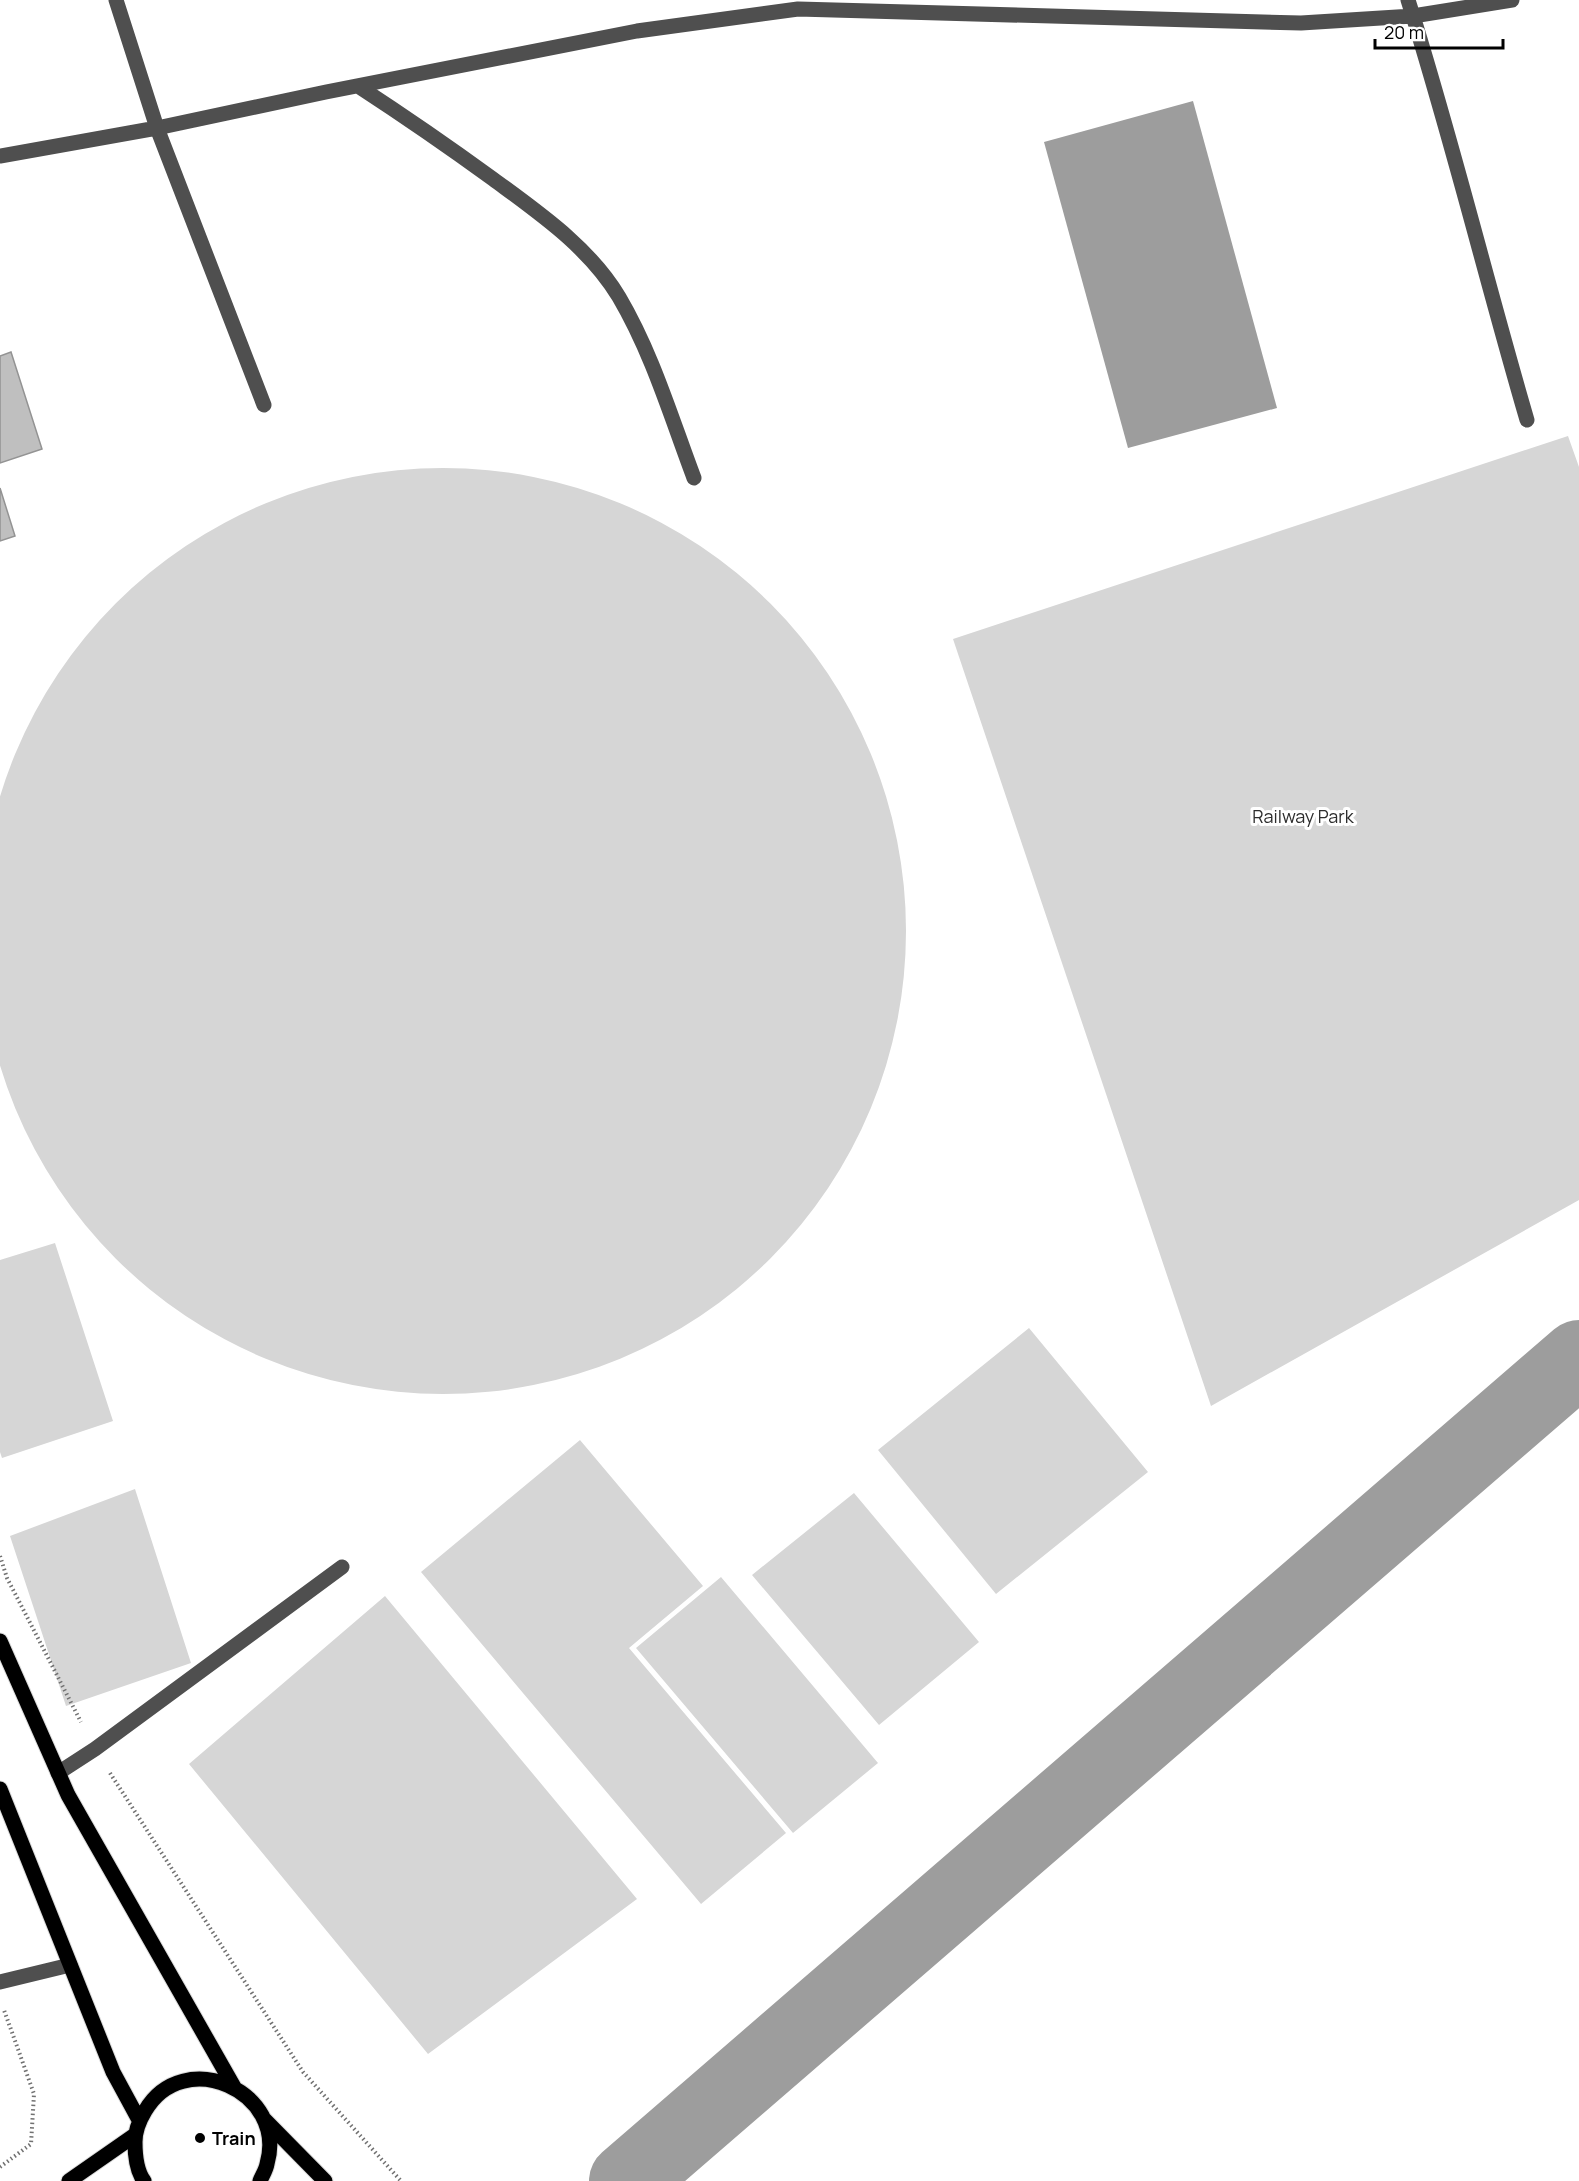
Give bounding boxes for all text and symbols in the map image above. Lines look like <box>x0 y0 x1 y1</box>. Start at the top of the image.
scale bar <box>1375 12 1502 50</box>
text: 20 m <box>1384 20 1424 44</box>
park label: Railway Park <box>1252 804 1355 828</box>
place label: Train <box>212 2126 256 2150</box>
marker: Train <box>193 2131 207 2145</box>

